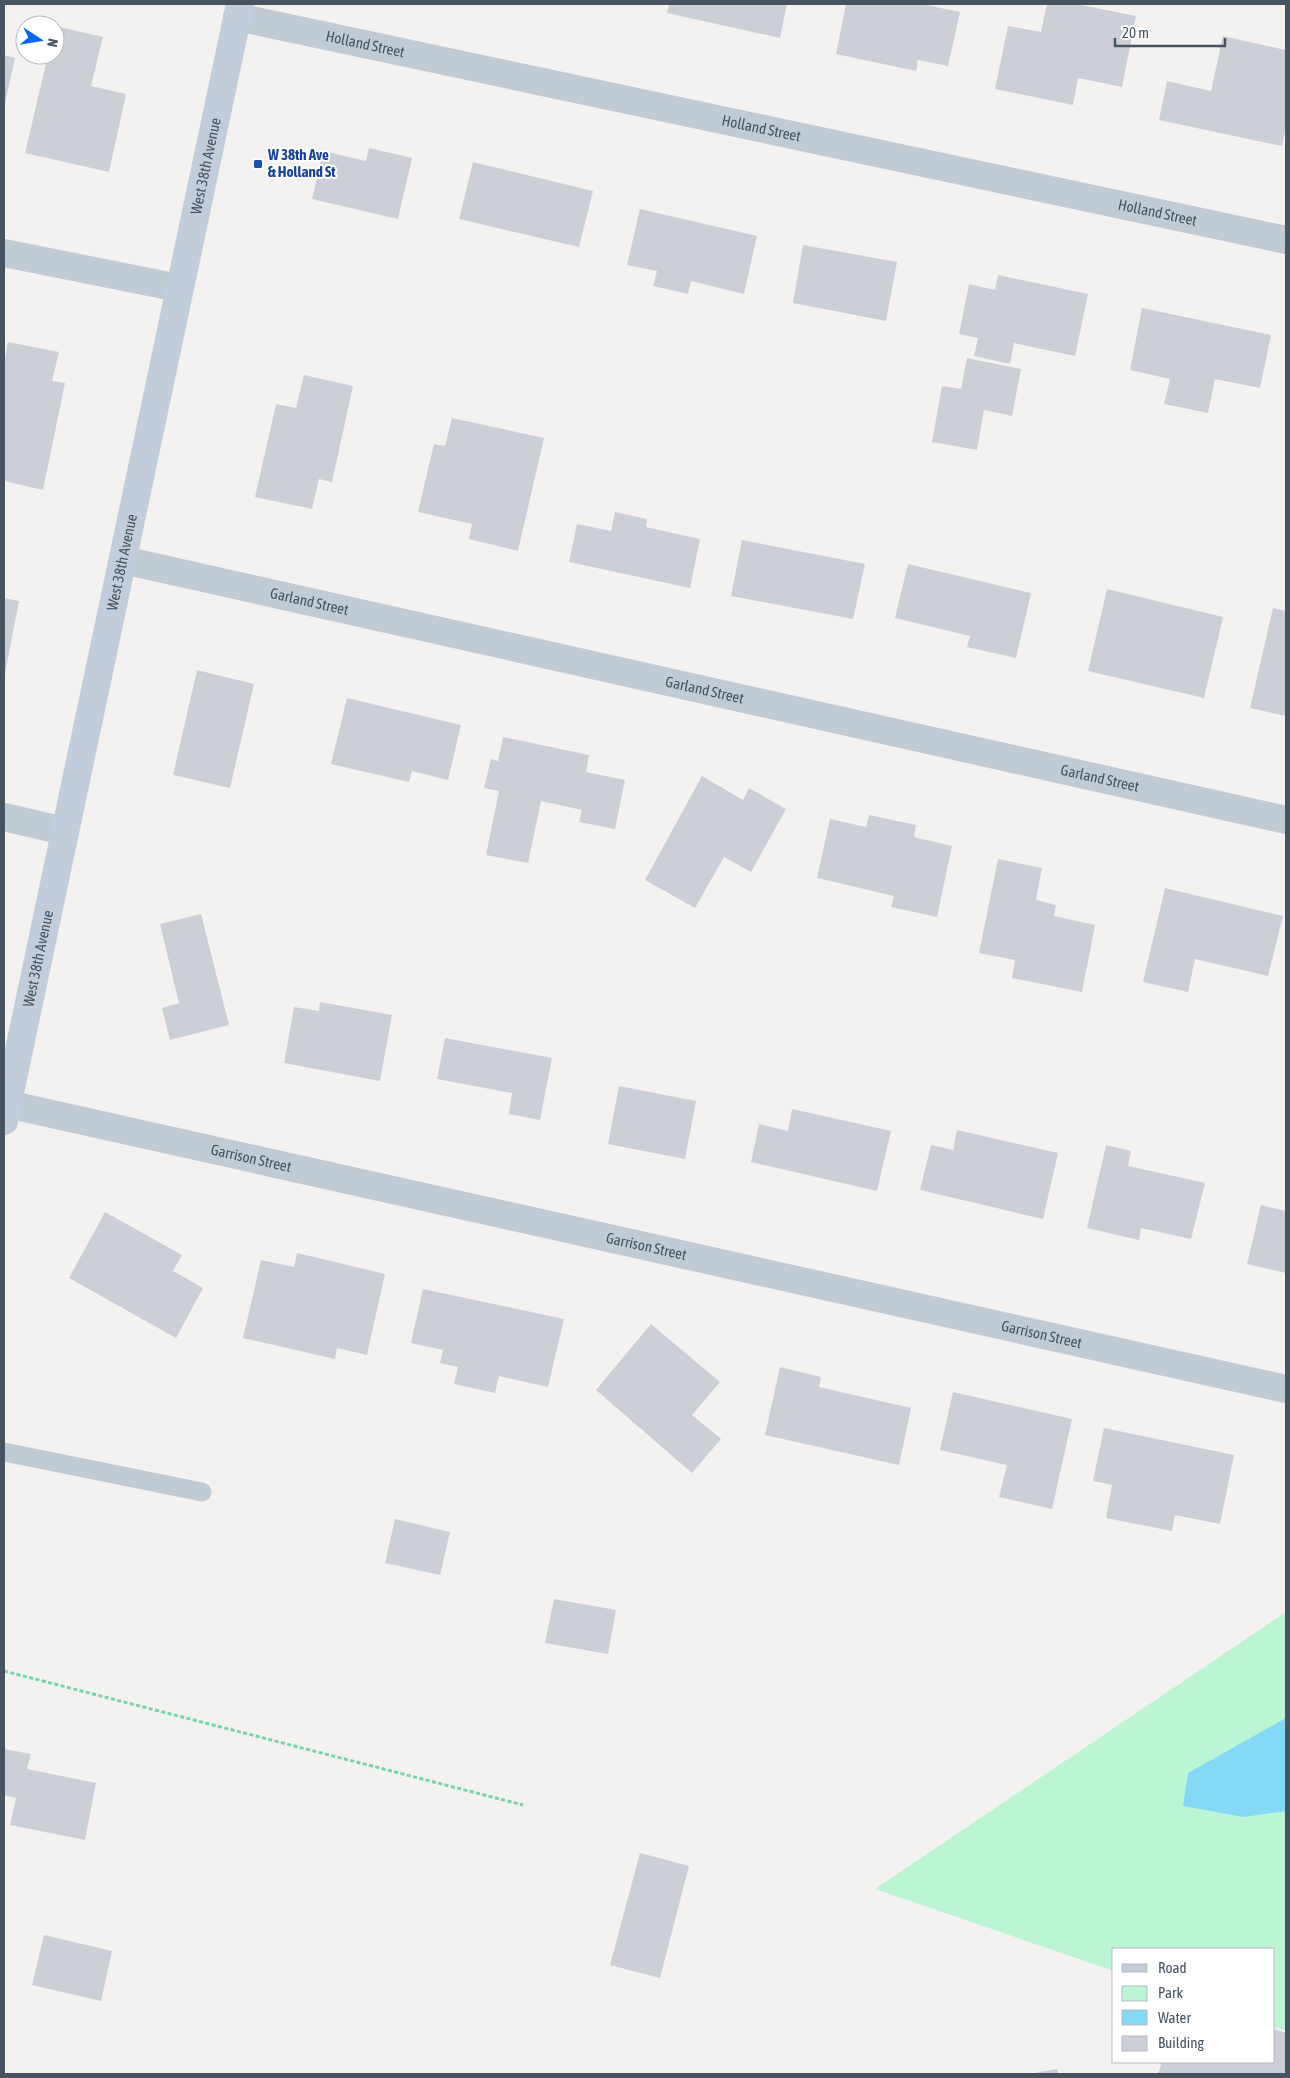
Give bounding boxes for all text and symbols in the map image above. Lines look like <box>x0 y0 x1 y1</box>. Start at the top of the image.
north arrow <box>15 15 65 65</box>
scale bar <box>1115 15 1225 47</box>
text: 20 m <box>1122 24 1149 41</box>
street label: Holland Street <box>324 27 406 60</box>
text: N <box>44 37 61 48</box>
street label: Holland Street <box>720 111 802 145</box>
street label: West 38th Avenue <box>187 116 224 216</box>
place label: W 38th Ave & Holland St <box>267 146 336 180</box>
marker: W 38th Ave & Holland St <box>252 158 264 170</box>
street label: Holland Street <box>1117 196 1199 229</box>
street label: West 38th Avenue <box>103 512 140 612</box>
street label: Garland Street <box>269 584 350 618</box>
street label: Garland Street <box>664 673 746 707</box>
street label: Garland Street <box>1059 761 1141 795</box>
street label: West 38th Avenue <box>19 908 56 1008</box>
street label: Garrison Street <box>209 1141 293 1175</box>
street label: Garrison Street <box>605 1229 688 1263</box>
street label: Garrison Street <box>1000 1317 1084 1351</box>
legend <box>1112 1948 1275 2063</box>
text: Road <box>1158 1959 1187 1976</box>
text: Park <box>1158 1984 1183 2001</box>
text: Water <box>1158 2009 1191 2026</box>
text: Building <box>1158 2034 1204 2051</box>

